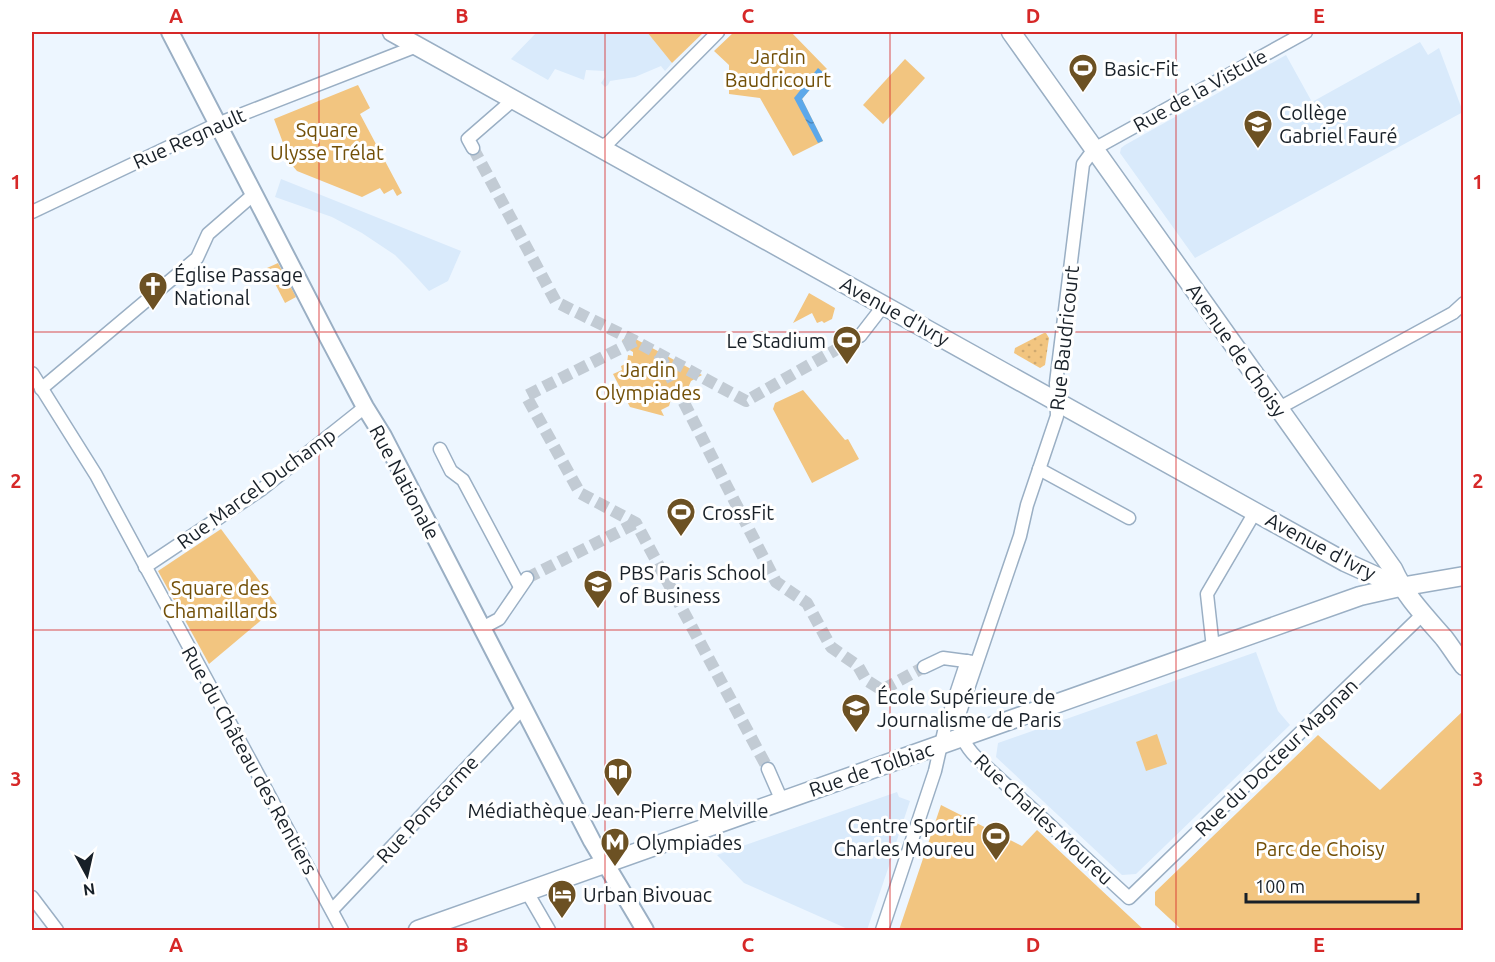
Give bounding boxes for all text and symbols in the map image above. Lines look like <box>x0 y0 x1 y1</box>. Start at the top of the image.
text: A <box>169 4 183 27</box>
text: B <box>455 4 469 27</box>
text: C <box>742 4 755 27</box>
text: D <box>1026 4 1040 27</box>
text: E <box>1313 4 1325 27</box>
street label: Rue de la Vistule <box>1129 44 1271 136</box>
park label: Jardin Baudricourt <box>725 45 831 91</box>
sports icon: Basic-Fit <box>1067 52 1099 94</box>
place label: Basic-Fit <box>1104 57 1179 80</box>
place label: Collège Gabriel Fauré <box>1279 101 1398 147</box>
street label: Rue Regnault <box>129 103 249 173</box>
school or university icon: Collège Gabriel Fauré <box>1242 108 1274 150</box>
park label: Square Ulysse Trélat <box>270 118 384 164</box>
text: 1 <box>10 170 22 193</box>
text: 1 <box>1472 170 1484 193</box>
place label: Église Passage National <box>174 263 303 309</box>
street label: Rue Baudricourt <box>1045 264 1083 412</box>
church icon: Église Passage National <box>137 270 169 312</box>
street label: Avenue d'Ivry <box>836 272 954 351</box>
street label: Avenue de Choisy <box>1182 279 1292 422</box>
sports icon: Le Stadium <box>831 324 863 366</box>
place label: Le Stadium <box>726 329 826 352</box>
park label: Jardin Olympiades <box>595 358 701 404</box>
street label: Rue Nationale <box>365 421 445 543</box>
street label: Rue Marcel Duchamp <box>172 423 340 553</box>
text: 2 <box>10 469 22 492</box>
text: 2 <box>1472 469 1484 492</box>
sports icon: CrossFit <box>665 496 697 538</box>
place label: CrossFit <box>702 501 774 524</box>
street label: Avenue d'Ivry <box>1262 507 1380 585</box>
place label: PBS Paris School of Business <box>619 561 766 607</box>
school or university icon: PBS Paris School of Business <box>582 568 614 610</box>
park label: Square des Chamaillards <box>162 576 278 622</box>
street label: Rue du Château des Rentiers <box>178 642 322 878</box>
street label: Rue du Docteur Magnan <box>1190 673 1362 841</box>
place label: École Supérieure de Journalisme de Paris <box>877 685 1061 731</box>
school or university icon: École Supérieure de Journalisme de Paris <box>840 692 872 734</box>
street label: Rue de Tolbiac <box>806 737 936 801</box>
street label: Rue Charles Moureu <box>970 749 1118 889</box>
street label: Rue Ponscarme <box>371 751 483 867</box>
library icon: Médiathèque Jean-Pierre Melville <box>602 756 634 798</box>
text: 3 <box>10 767 22 790</box>
text: 3 <box>1472 767 1484 790</box>
place label: Médiathèque Jean-Pierre Melville <box>467 799 769 822</box>
place label: Centre Sportif Charles Moureu <box>833 814 975 860</box>
sports icon: Centre Sportif Charles Moureu <box>980 820 1012 862</box>
metro station icon: Olympiades <box>599 826 631 868</box>
place label: Olympiades <box>636 831 742 854</box>
park label: Parc de Choisy <box>1255 837 1385 860</box>
north arrow <box>57 845 117 905</box>
scale bar <box>1246 866 1418 904</box>
text: 100 m <box>1255 876 1305 896</box>
hotel icon: Urban Bivouac <box>546 878 578 920</box>
text: N <box>82 880 96 900</box>
place label: Urban Bivouac <box>583 883 712 906</box>
text: A <box>169 933 183 956</box>
text: B <box>455 933 469 956</box>
text: C <box>742 933 755 956</box>
text: D <box>1026 933 1040 956</box>
text: E <box>1313 933 1325 956</box>

